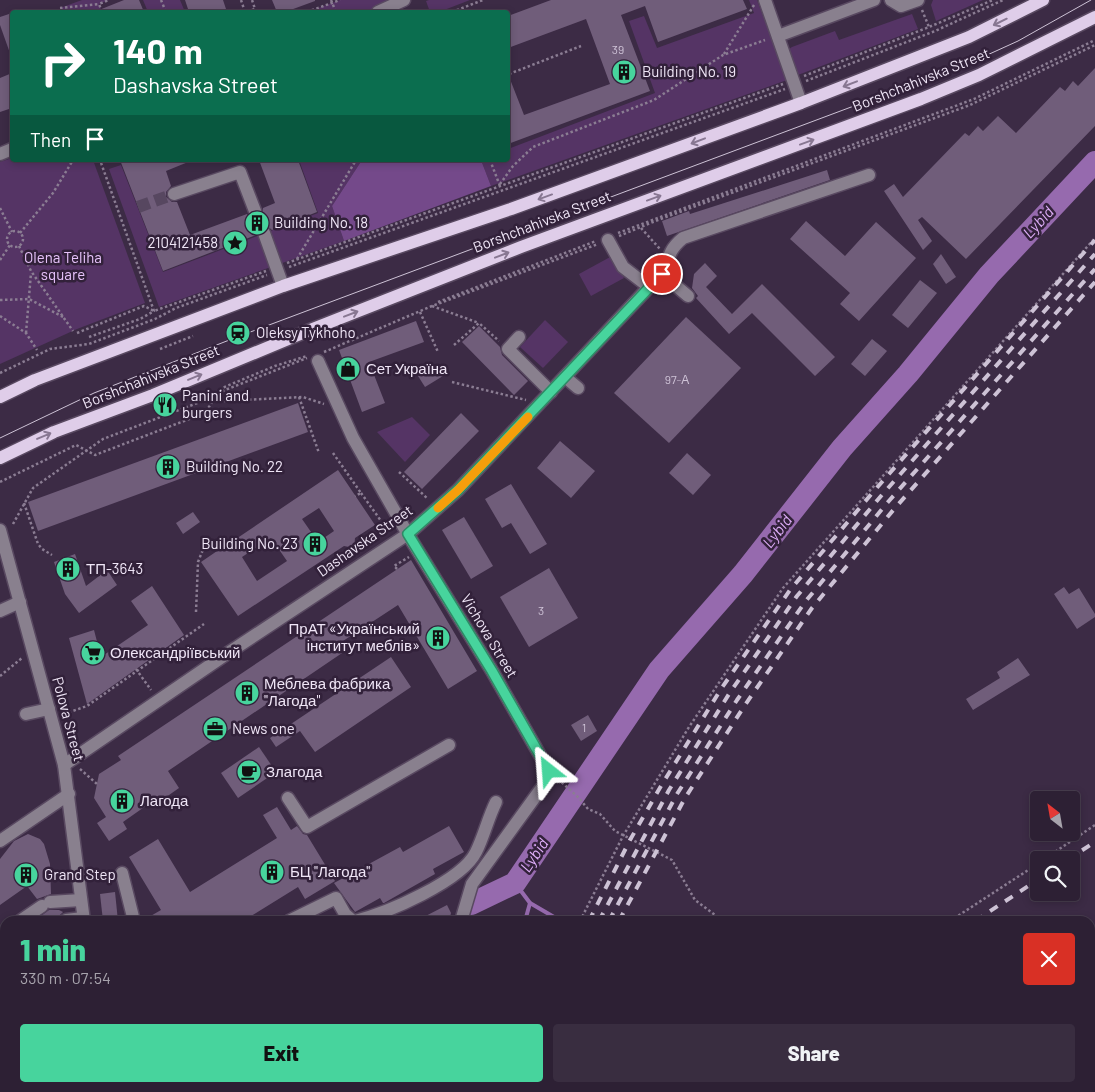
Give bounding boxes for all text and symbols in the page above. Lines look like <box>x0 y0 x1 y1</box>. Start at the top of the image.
one-way arrow <box>993 18 1008 27</box>
text: 140 m <box>113 29 203 71</box>
icon: right <box>30 30 95 95</box>
house number: 39 <box>612 42 624 56</box>
street label: Borshchahivska Street <box>849 43 992 115</box>
building icon: Building No. 19 <box>611 59 637 85</box>
place label: Building No. 19 <box>642 62 736 80</box>
text: Dashavska Street <box>113 71 278 97</box>
one-way arrow <box>842 80 858 89</box>
icon: arrive <box>81 125 109 153</box>
text: Then <box>30 128 71 151</box>
one-way arrow <box>690 137 706 146</box>
one-way arrow <box>798 137 814 146</box>
street label: Borshchahivska Street <box>470 186 613 256</box>
one-way arrow <box>538 193 553 202</box>
one-way arrow <box>646 193 661 202</box>
water label: Lybid <box>1018 201 1057 242</box>
building icon: Building No. 18 <box>244 210 270 236</box>
place label: Building No. 18 <box>274 213 368 231</box>
place icon: 2104121458 <box>222 230 248 256</box>
place label: 2104121458 <box>147 233 218 251</box>
park label: Olena Teliha square <box>24 248 102 283</box>
one-way arrow <box>494 249 509 259</box>
pin <box>641 253 683 295</box>
icon: arrive <box>648 260 676 288</box>
one-way arrow <box>342 309 358 318</box>
station icon: Oleksy Tykhoho <box>225 320 251 346</box>
place label: Oleksy Tykhoho <box>256 323 356 341</box>
street label: Borshchahivska Street <box>79 340 222 412</box>
shop icon: Сет Україна <box>335 356 361 382</box>
place label: Сет Україна <box>366 359 448 377</box>
one-way arrow <box>187 372 202 382</box>
house number: 97-А <box>665 372 689 386</box>
place label: Panini and burgers <box>182 386 249 421</box>
restaurant icon: Panini and burgers <box>152 392 178 418</box>
one-way arrow <box>36 431 51 441</box>
building icon: Building No. 22 <box>155 454 181 480</box>
place label: Building No. 22 <box>186 457 283 475</box>
street label: Dashavska Street <box>313 501 416 580</box>
water label: Lybid <box>758 510 796 551</box>
building icon: Building No. 23 <box>302 531 328 557</box>
place label: Building No. 23 <box>201 534 298 552</box>
building icon: ТП-3643 <box>55 556 81 582</box>
place label: ТП-3643 <box>86 559 143 577</box>
street label: Vichova Street <box>458 590 522 681</box>
house number: 3 <box>538 603 544 617</box>
place label: ПрАТ «Український інститут меблів» <box>289 619 420 654</box>
building icon: ПрАТ «Український інститут меблів» <box>425 625 451 651</box>
supermarket icon: Олександріївський <box>80 640 106 666</box>
place label: Олександріївський <box>110 643 240 661</box>
place label: Меблева фабрика "Лагода" <box>264 674 391 709</box>
street label: Polova Street <box>49 675 89 763</box>
building icon: Меблева фабрика "Лагода" <box>234 680 260 706</box>
office icon: News one <box>202 716 228 742</box>
place label: News one <box>232 719 295 737</box>
house number: 1 <box>582 720 586 734</box>
position arrow <box>522 744 574 796</box>
cafe icon: Злагода <box>236 759 262 785</box>
place label: Злагода <box>266 762 323 780</box>
building icon: Лагода <box>109 788 135 814</box>
place label: Лагода <box>140 791 189 809</box>
north arrow <box>1030 791 1080 841</box>
map controls <box>1030 791 1080 901</box>
water label: Lybid <box>515 834 552 875</box>
button: search <box>1030 851 1080 901</box>
building icon: БЦ "Лагода" <box>259 859 285 885</box>
building icon: Grand Step <box>13 862 39 888</box>
place label: БЦ "Лагода" <box>290 862 370 880</box>
place label: Grand Step <box>44 865 116 883</box>
text: 1 min <box>20 931 86 967</box>
button: close <box>1023 933 1075 985</box>
text: 330 m · 07:54 <box>20 968 111 987</box>
button: Exit <box>20 1024 543 1082</box>
button: Share <box>553 1024 1075 1082</box>

